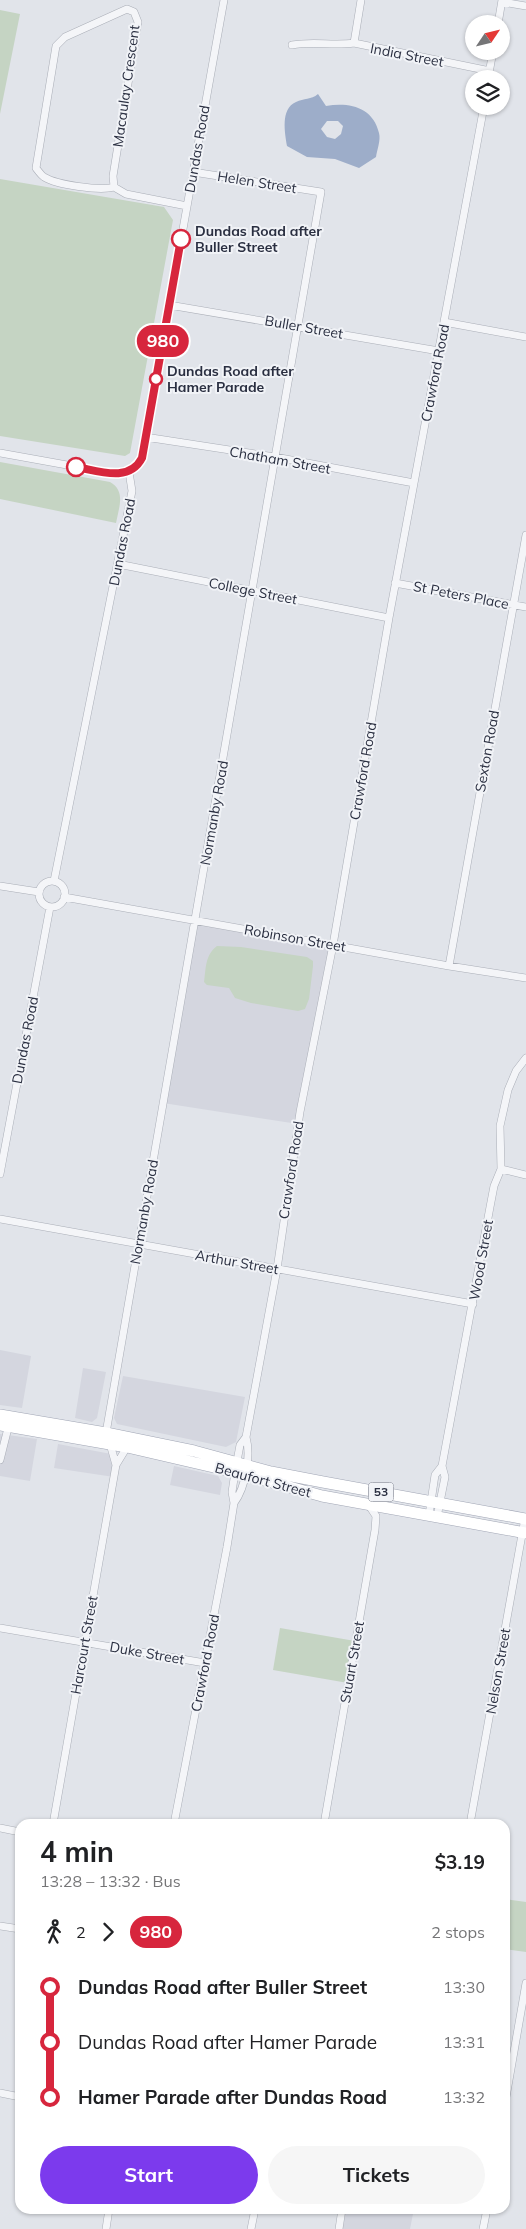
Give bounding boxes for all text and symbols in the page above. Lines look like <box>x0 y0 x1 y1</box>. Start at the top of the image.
north arrow <box>465 15 510 60</box>
map controls <box>465 15 510 115</box>
street label: Macaulay Crescent <box>109 24 143 148</box>
street label: India Street <box>369 39 445 71</box>
button: layers <box>465 70 510 115</box>
street label: Dundas Road <box>180 104 214 194</box>
street label: Helen Street <box>216 167 298 197</box>
place label: Dundas Road after Buller Street <box>195 222 322 256</box>
marker: Dundas Road after Buller Street <box>171 229 191 249</box>
street label: Buller Street <box>263 311 345 343</box>
street label: Crawford Road <box>417 323 453 423</box>
line badge: 980 <box>134 325 192 357</box>
text: 980 <box>147 329 179 352</box>
place label: Dundas Road after Hamer Parade <box>167 362 294 396</box>
marker: Dundas Road after Hamer Parade <box>149 372 163 386</box>
street label: Chatham Street <box>228 442 332 478</box>
unlabelled marker <box>66 457 86 477</box>
street label: Dundas Road <box>105 497 139 587</box>
street label: College Street <box>207 574 299 608</box>
street label: St Peters Place <box>412 577 510 613</box>
street label: Sexton Road <box>471 709 503 793</box>
street label: Crawford Road <box>346 721 380 821</box>
street label: Normanby Road <box>196 759 232 867</box>
street label: Robinson Street <box>243 920 347 956</box>
street label: Dundas Road <box>8 995 42 1085</box>
street label: Crawford Road <box>274 1120 308 1220</box>
street label: Normanby Road <box>126 1158 162 1266</box>
street label: Wood Street <box>465 1218 497 1302</box>
street label: Arthur Street <box>194 1246 280 1278</box>
street label: Beaufort Street <box>213 1459 313 1502</box>
road number: 53 <box>368 1482 394 1501</box>
street label: Harcourt Street <box>66 1594 102 1696</box>
street label: Crawford Road <box>187 1613 223 1713</box>
street label: Stuart Street <box>336 1620 368 1704</box>
street label: Nelson Street <box>482 1627 514 1715</box>
street label: Duke Street <box>108 1638 186 1668</box>
text: 4 min <box>40 1834 114 1869</box>
text: $3.19 <box>435 1850 485 1874</box>
text: 13:28 – 13:32 · Bus <box>40 1871 181 1891</box>
icon: walk <box>40 1918 68 1946</box>
icon: forward <box>94 1918 122 1946</box>
text: 980 <box>140 1920 172 1943</box>
text: 2 <box>76 1922 86 1942</box>
text: 2 stops <box>431 1922 485 1942</box>
text: Dundas Road after Buller Street <box>78 1975 367 1999</box>
text: 13:30 <box>443 1977 485 1997</box>
text: Dundas Road after Hamer Parade <box>78 2030 377 2054</box>
text: 13:31 <box>443 2032 485 2052</box>
text: Hamer Parade after Dundas Road <box>78 2085 387 2109</box>
text: 13:32 <box>443 2087 485 2107</box>
button: Start <box>40 2146 258 2204</box>
button: Tickets <box>268 2146 485 2204</box>

